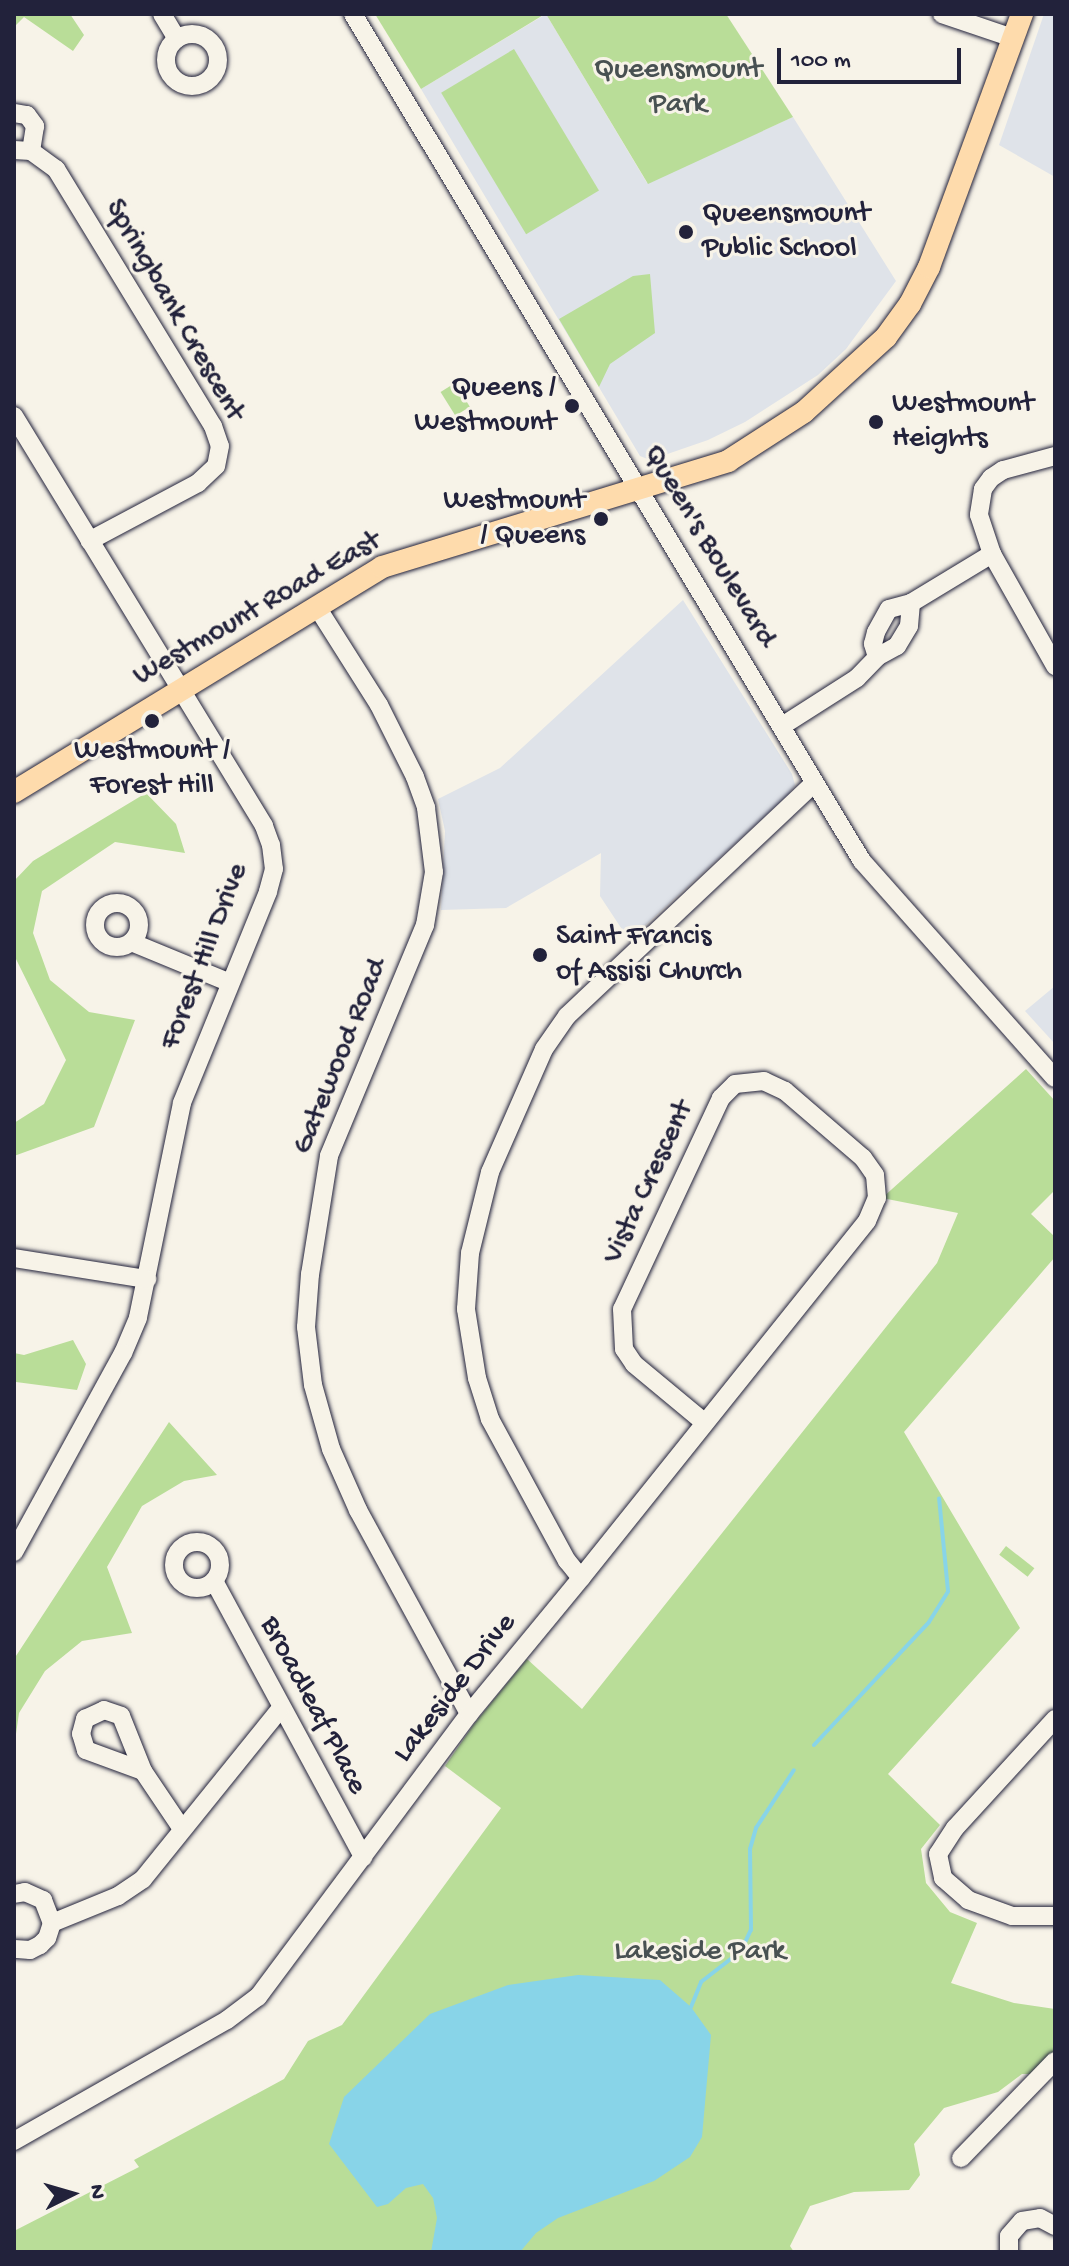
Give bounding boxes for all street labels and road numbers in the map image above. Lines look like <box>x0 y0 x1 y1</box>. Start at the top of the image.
street label: Springbank Crescent <box>95 194 251 428</box>
street label: Queen's Boulevard <box>633 439 783 655</box>
street label: Westmount Road East <box>128 524 388 696</box>
street label: Forest Hill Drive <box>154 859 258 1055</box>
street label: Gatewood Road <box>286 954 398 1160</box>
street label: Vista Crescent <box>597 1096 703 1270</box>
street label: Lakeside Drive <box>387 1607 525 1771</box>
street label: Broadleaf Place <box>250 1611 374 1801</box>

